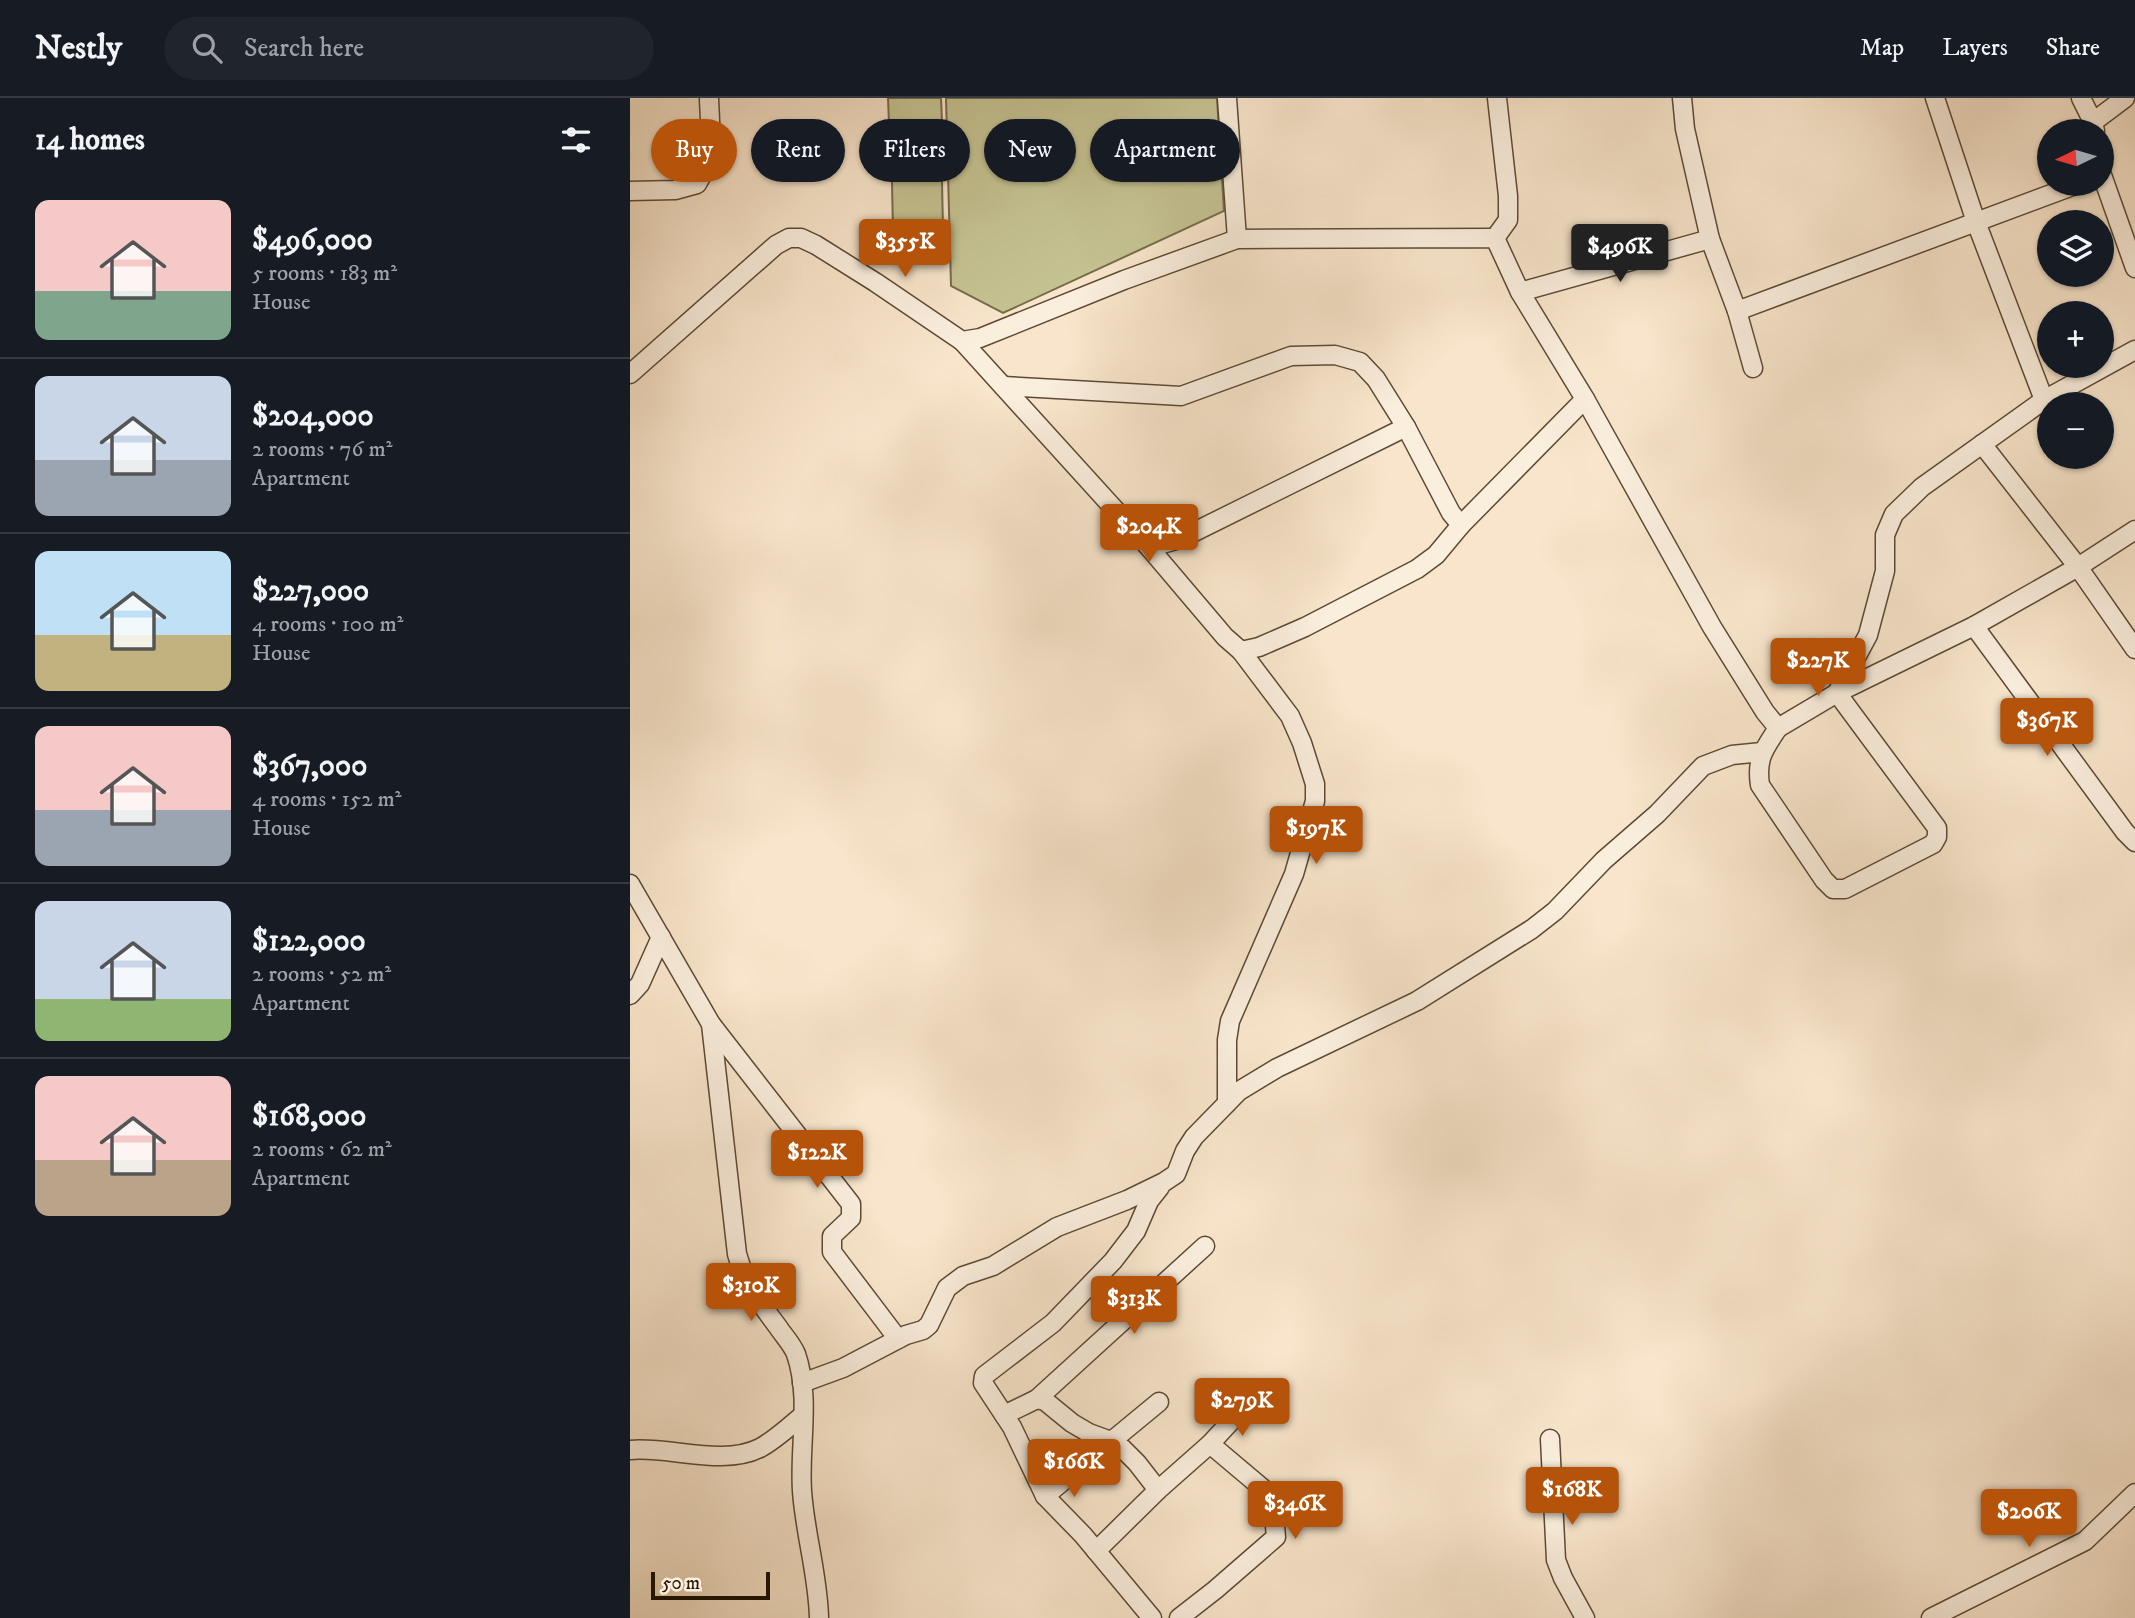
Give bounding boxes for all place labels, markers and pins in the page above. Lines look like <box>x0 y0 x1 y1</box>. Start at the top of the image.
pin: $355K <box>856 220 954 279</box>
pin: $496K <box>1571 225 1669 284</box>
pin: $204K <box>1100 504 1198 564</box>
pin: $227K <box>1769 638 1867 698</box>
pin: $367K <box>1998 698 2096 758</box>
pin: $197K <box>1267 806 1365 866</box>
pin: $122K <box>768 1130 866 1190</box>
pin: $310K <box>702 1264 800 1323</box>
pin: $313K <box>1085 1276 1183 1336</box>
pin: $279K <box>1193 1378 1291 1438</box>
pin: $166K <box>1025 1440 1123 1499</box>
pin: $168K <box>1523 1468 1621 1527</box>
pin: $346K <box>1246 1482 1344 1541</box>
pin: $206K <box>1980 1490 2078 1549</box>

